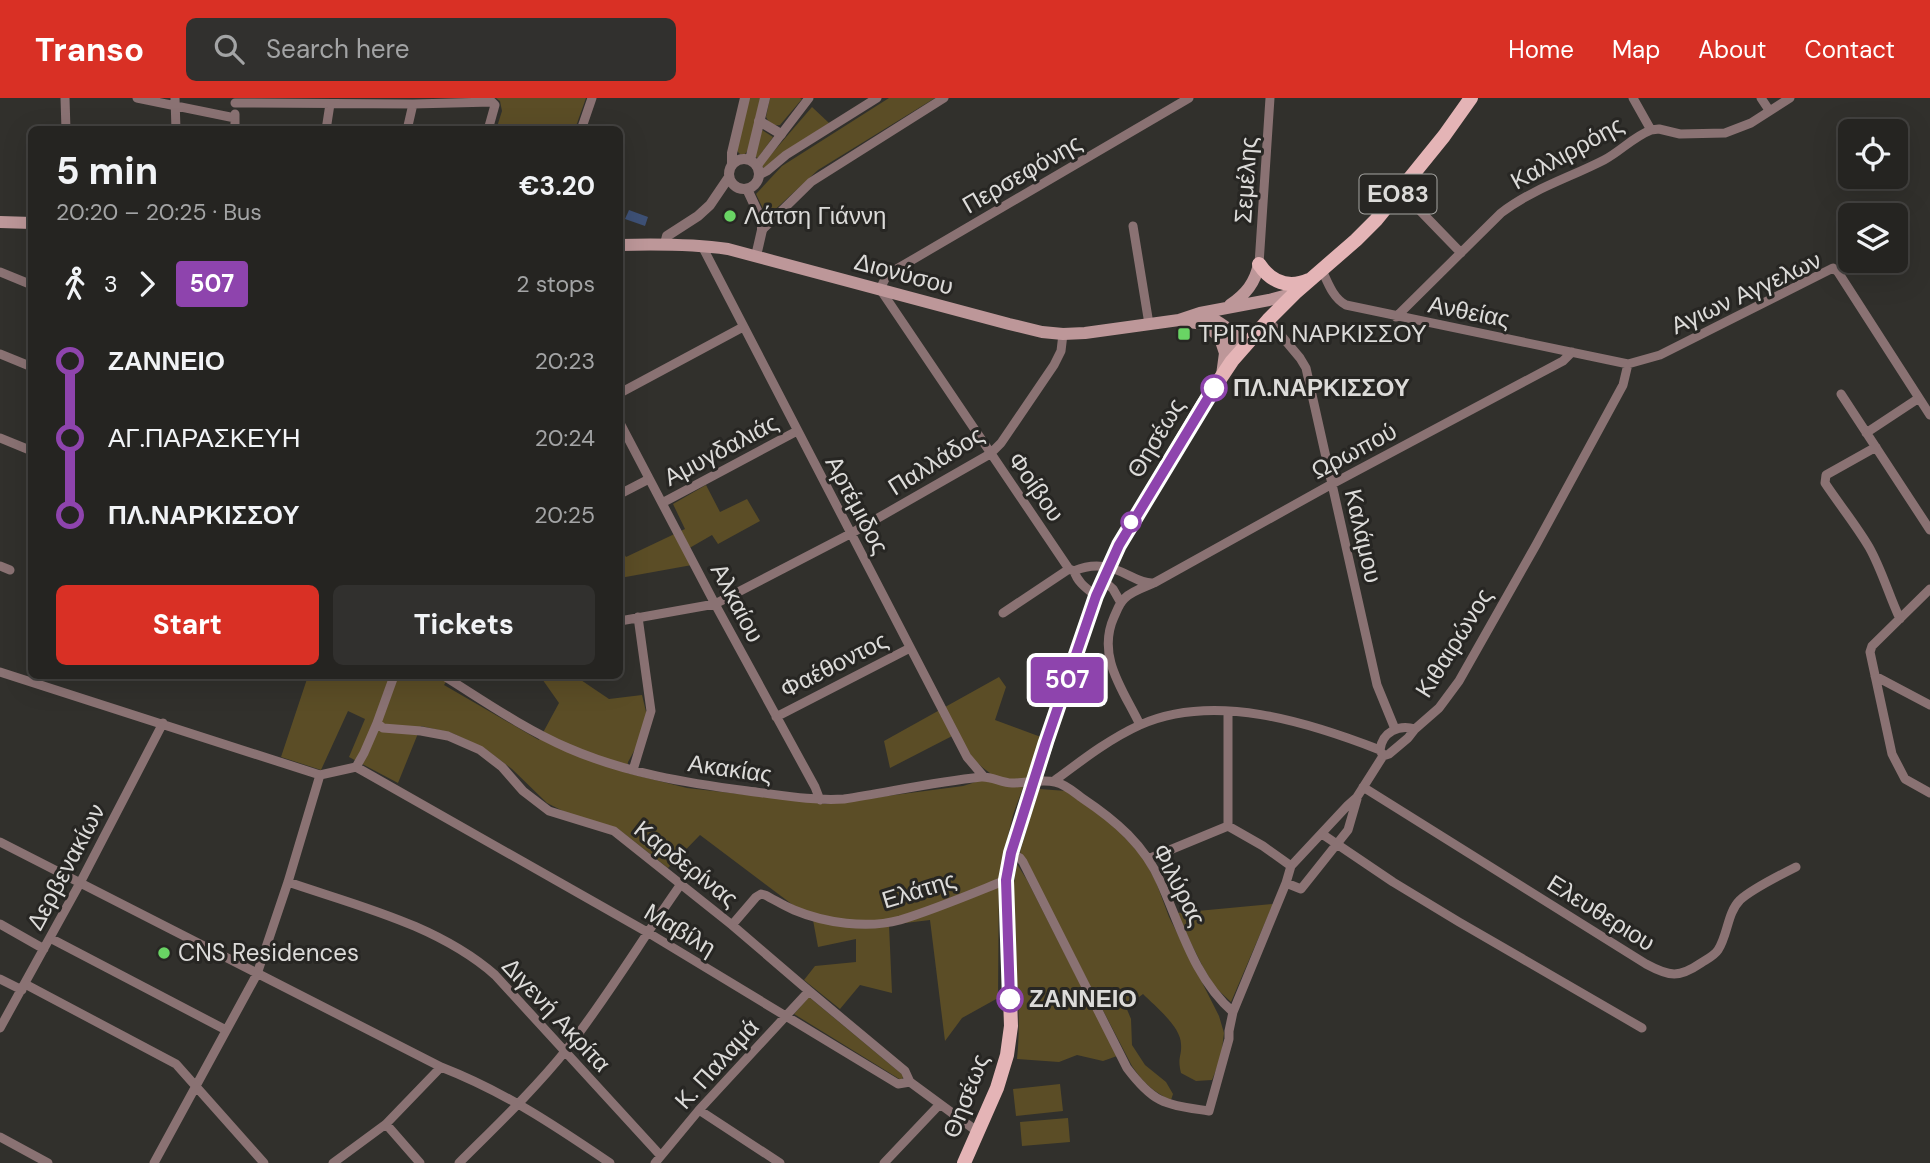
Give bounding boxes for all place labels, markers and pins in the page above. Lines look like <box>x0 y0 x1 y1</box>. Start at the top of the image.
place label: Λάτση Γιάννη <box>744 200 886 231</box>
marker: Λάτση Γιάννη <box>722 208 738 224</box>
place label: ΤΡΙΤΩΝ ΝΑΡΚΙΣΣΟΥ <box>1198 318 1427 349</box>
marker: ΤΡΙΤΩΝ ΝΑΡΚΙΣΣΟΥ <box>1176 326 1192 342</box>
place label: ΠΛ.ΝΑΡΚΙΣΣΟΥ <box>1233 372 1410 403</box>
marker: ΠΛ.ΝΑΡΚΙΣΣΟΥ <box>1201 375 1227 401</box>
unlabelled marker <box>1121 512 1141 532</box>
place label: CNS Residences <box>178 937 359 968</box>
marker: CNS Residences <box>156 945 172 961</box>
place label: ΖΑΝΝΕΙΟ <box>1029 983 1137 1014</box>
marker: ΖΑΝΝΕΙΟ <box>997 986 1023 1012</box>

